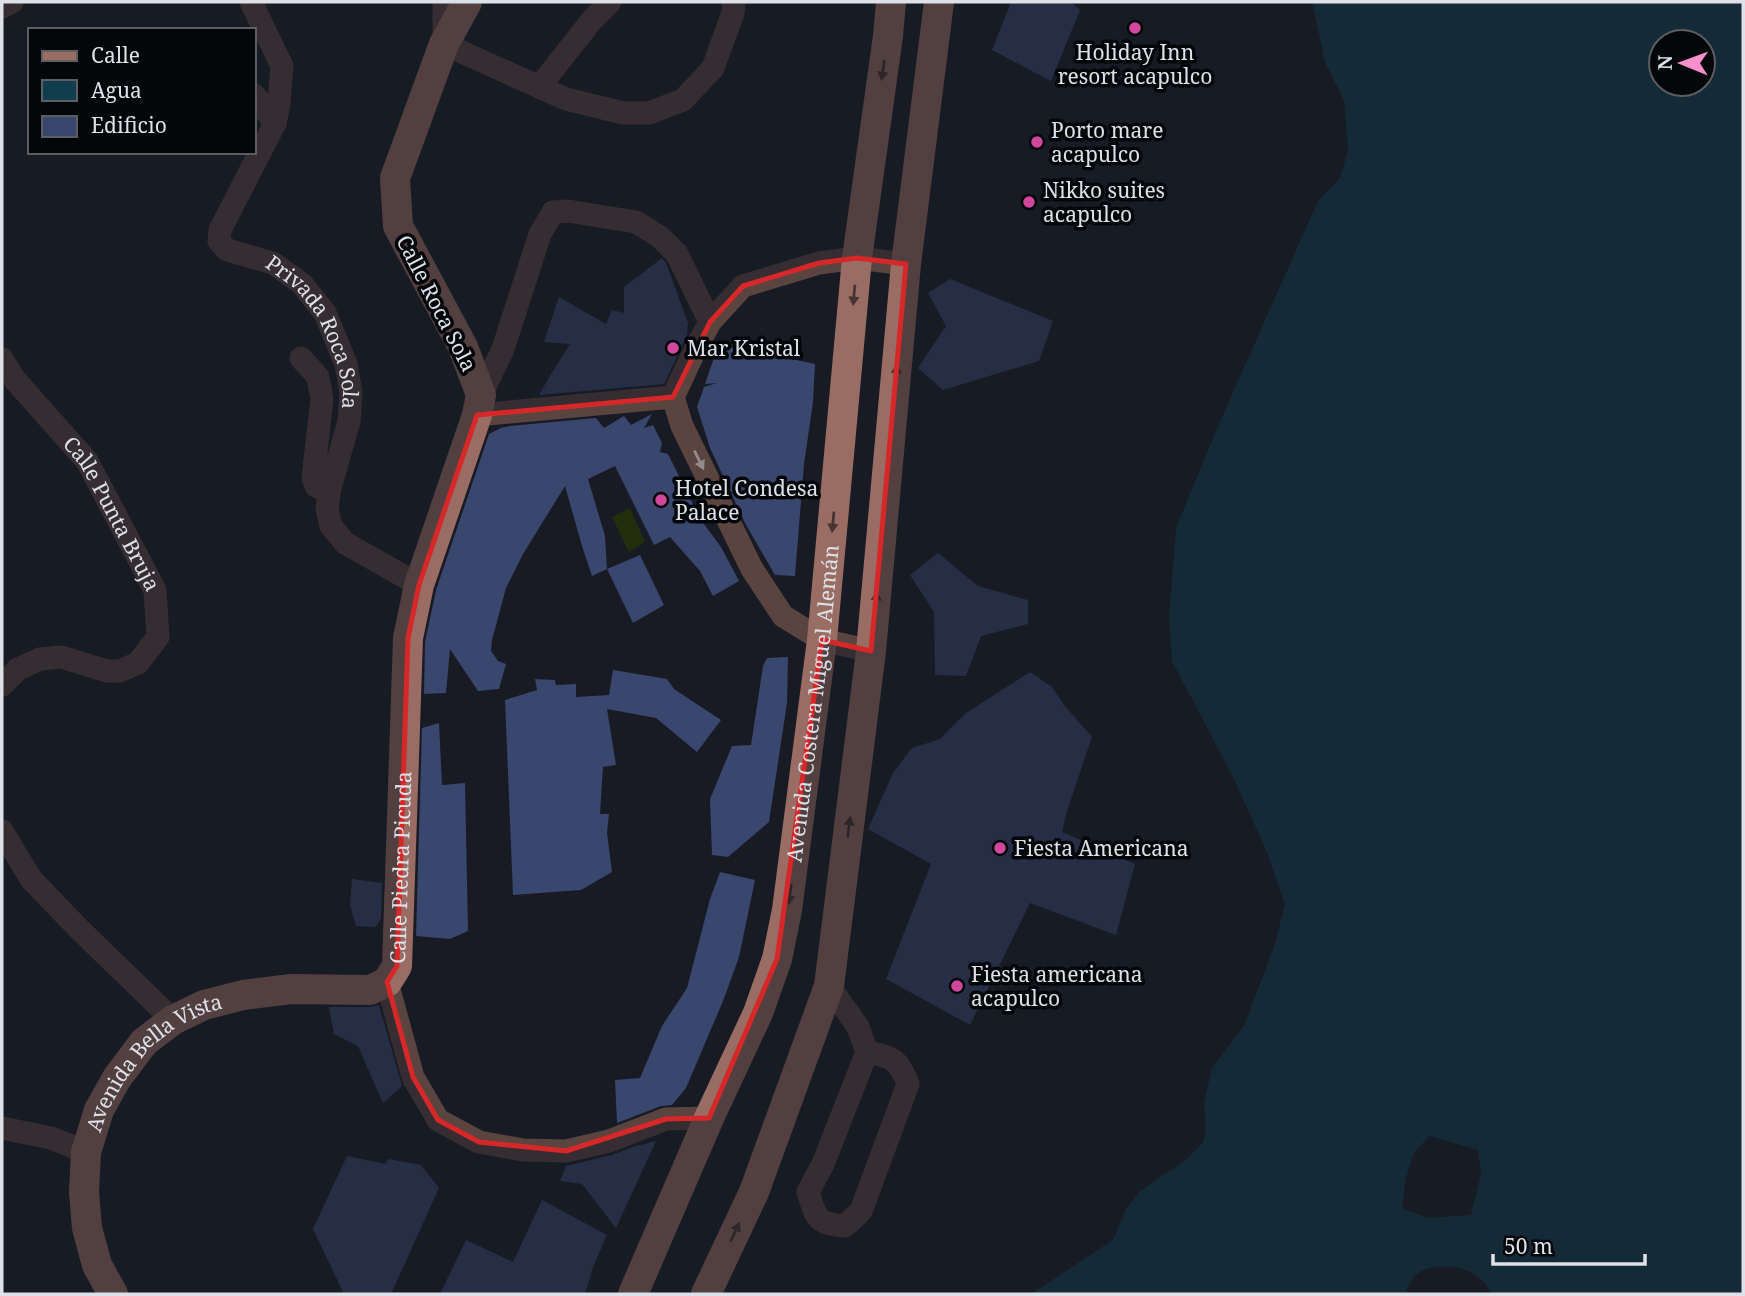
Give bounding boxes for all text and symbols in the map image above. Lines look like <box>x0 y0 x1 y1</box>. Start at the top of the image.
marker: Holiday Inn resort acapulco <box>1127 20 1143 36</box>
legend <box>28 28 256 154</box>
north arrow <box>1647 28 1717 98</box>
place label: Holiday Inn resort acapulco <box>1058 38 1212 90</box>
text: Calle <box>91 41 140 69</box>
text: N <box>1652 55 1678 70</box>
one-way arrow <box>877 59 888 81</box>
text: Agua <box>91 76 142 104</box>
text: Edificio <box>91 111 167 139</box>
place label: Porto mare acapulco <box>1051 116 1163 168</box>
marker: Porto mare acapulco <box>1029 134 1045 150</box>
place label: Nikko suites acapulco <box>1043 176 1165 228</box>
marker: Nikko suites acapulco <box>1021 194 1037 210</box>
street label: Calle Roca Sola <box>391 230 483 376</box>
street label: Privada Roca Sola <box>260 249 365 410</box>
one-way arrow <box>848 284 859 306</box>
place label: Mar Kristal <box>687 334 801 362</box>
marker: Mar Kristal <box>665 340 681 356</box>
one-way arrow <box>891 364 902 386</box>
street label: Calle Punta Bruja <box>57 430 167 596</box>
one-way arrow <box>693 450 704 470</box>
place label: Hotel Condesa Palace <box>675 474 818 526</box>
marker: Hotel Condesa Palace <box>653 492 669 508</box>
one-way arrow <box>827 511 838 533</box>
street label: Avenida Costera Miguel Alemán <box>779 543 845 864</box>
one-way arrow <box>871 590 882 612</box>
street label: Calle Piedra Picuda <box>383 771 418 964</box>
one-way arrow <box>843 816 854 838</box>
place label: Fiesta Americana <box>1014 834 1189 862</box>
marker: Fiesta Americana <box>992 840 1008 856</box>
one-way arrow <box>784 883 795 905</box>
place label: Fiesta americana acapulco <box>971 960 1143 1012</box>
marker: Fiesta americana acapulco <box>949 978 965 994</box>
street label: Avenida Bella Vista <box>79 987 225 1135</box>
one-way arrow <box>729 1222 741 1242</box>
scale bar <box>1493 1222 1645 1266</box>
text: 50 m <box>1504 1232 1553 1260</box>

